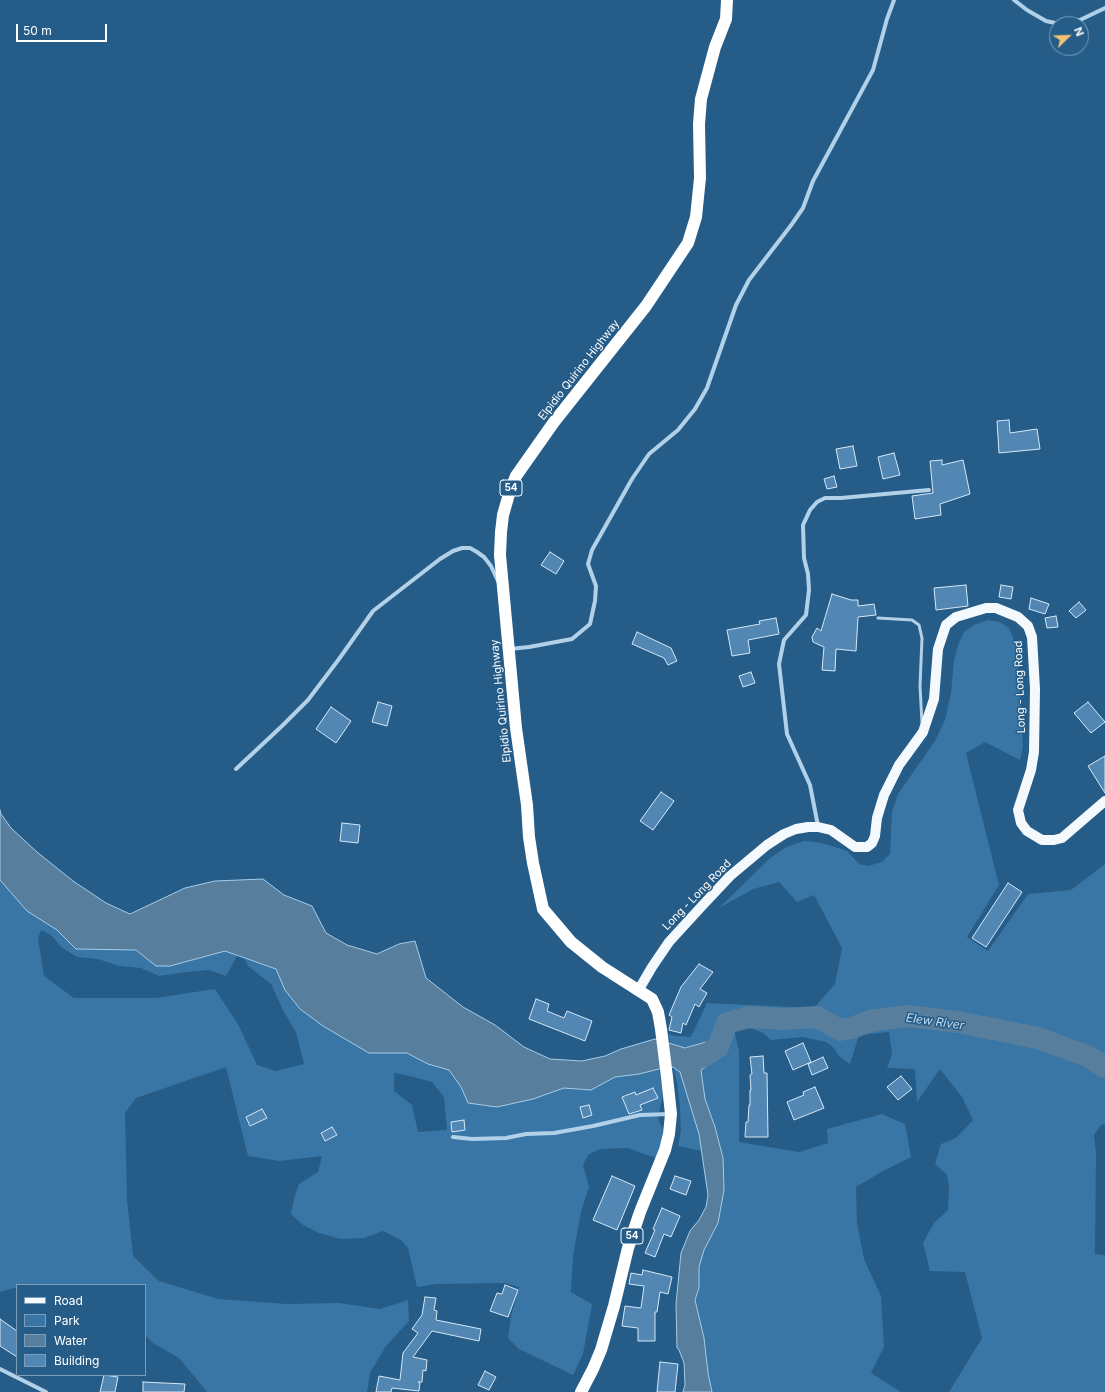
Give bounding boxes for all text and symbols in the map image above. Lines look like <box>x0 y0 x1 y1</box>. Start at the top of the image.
scale bar <box>18 16 109 42</box>
north arrow <box>1049 16 1089 56</box>
text: 50 m <box>23 23 52 38</box>
text: N <box>1071 25 1087 38</box>
street label: Elpidio Quirino Highway <box>536 317 622 423</box>
road number: 54 <box>500 480 522 496</box>
street label: Elpidio Quirino Highway <box>488 639 514 763</box>
street label: Long - Long Road <box>1012 640 1028 734</box>
street label: Long - Long Road <box>660 857 734 933</box>
water label: Elew River <box>905 1011 965 1033</box>
road number: 54 <box>621 1228 643 1244</box>
legend <box>16 1284 146 1376</box>
text: Road <box>54 1293 83 1308</box>
text: Park <box>54 1313 80 1328</box>
text: Water <box>54 1333 87 1348</box>
text: Building <box>54 1353 99 1368</box>

